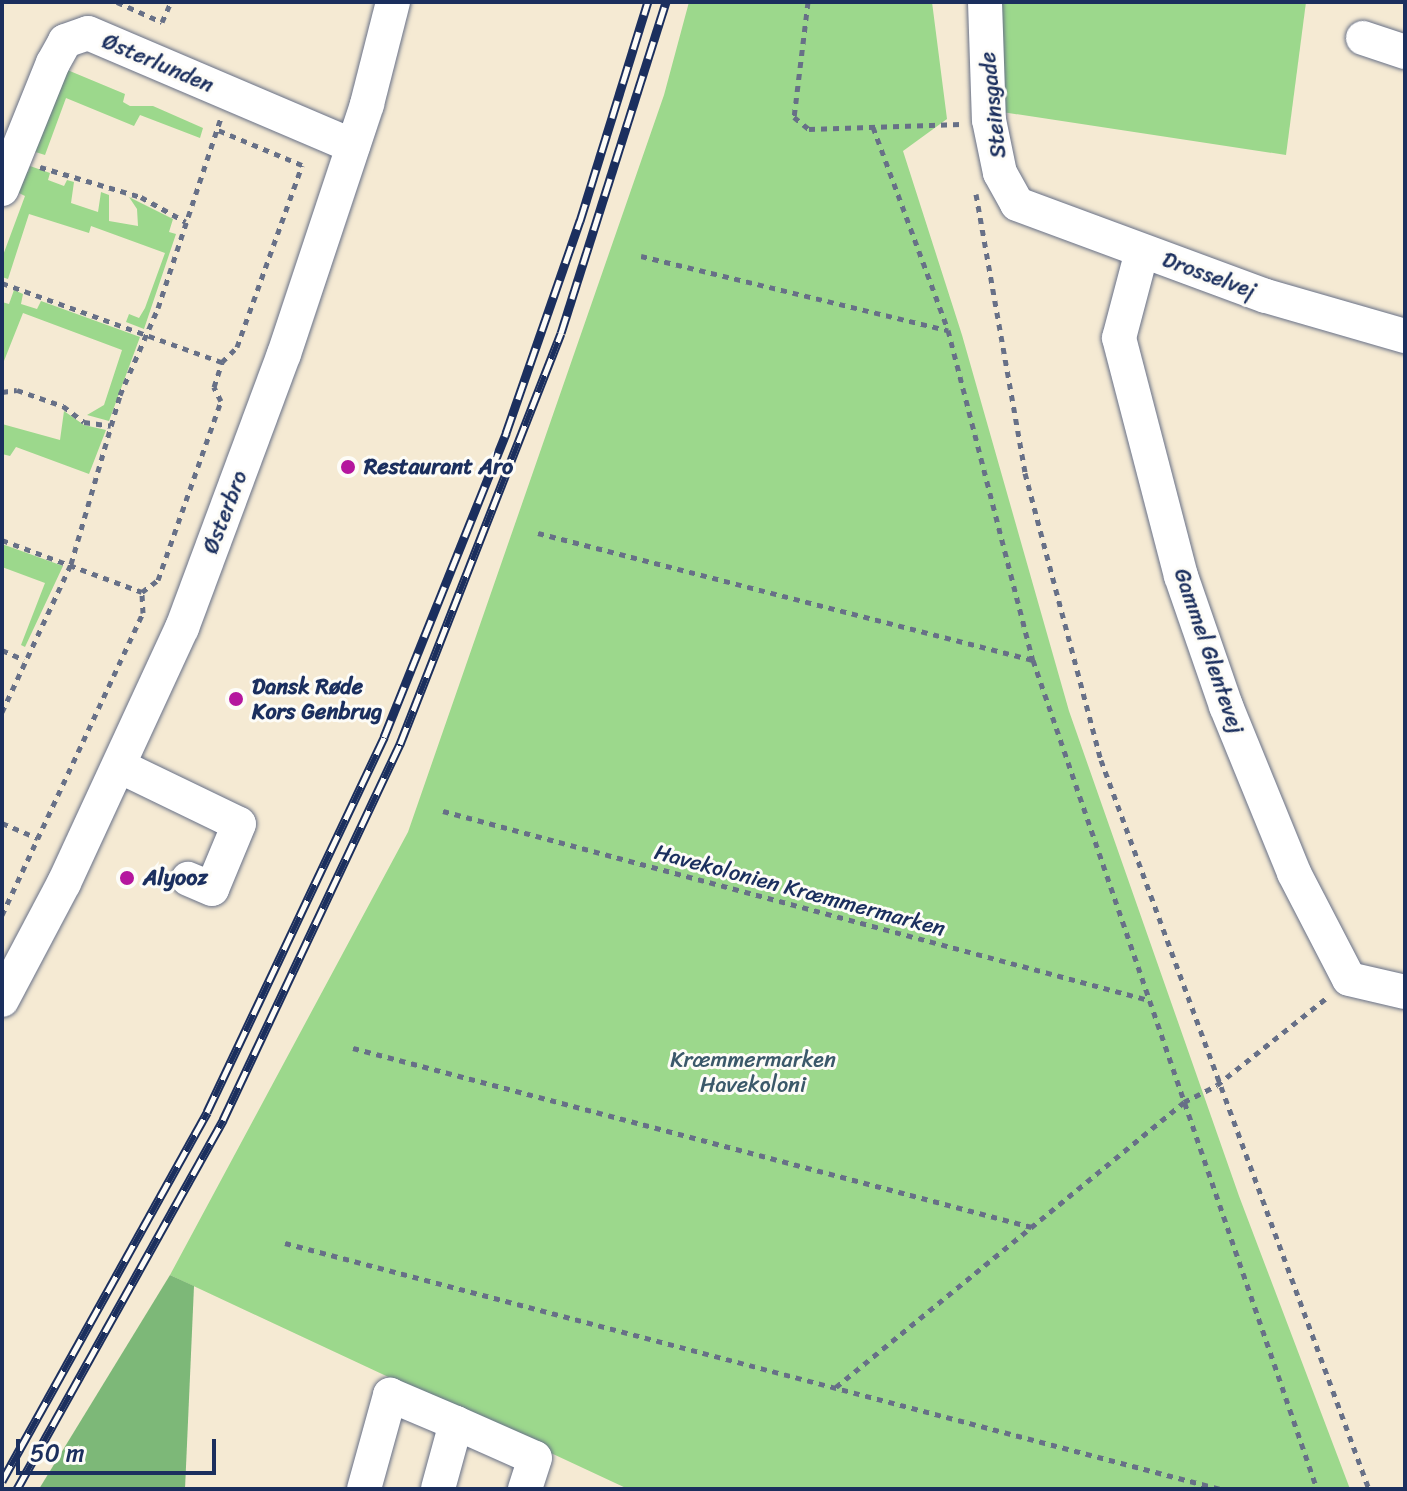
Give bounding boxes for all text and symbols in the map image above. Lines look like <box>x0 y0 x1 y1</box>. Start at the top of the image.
street label: Østerlunden <box>98 28 218 98</box>
street label: Steinsgade <box>974 51 1012 159</box>
street label: Drosselvej <box>1159 246 1259 304</box>
place label: Restaurant Aro <box>364 454 513 480</box>
marker: Restaurant Aro <box>339 458 357 476</box>
street label: Østerbro <box>197 467 253 557</box>
street label: Gammel Glentevej <box>1168 565 1250 737</box>
place label: Dansk Røde Kors Genbrug <box>252 673 382 724</box>
marker: Dansk Røde Kors Genbrug <box>227 690 245 708</box>
street label: Havekolonien Kræmmermarken <box>652 838 948 942</box>
place label: Alyooz <box>143 865 208 891</box>
marker: Alyooz <box>118 869 136 887</box>
park label: Kræmmermarken Havekoloni <box>670 1046 836 1098</box>
scale bar <box>20 1423 220 1473</box>
text: 50 m <box>30 1432 85 1474</box>

